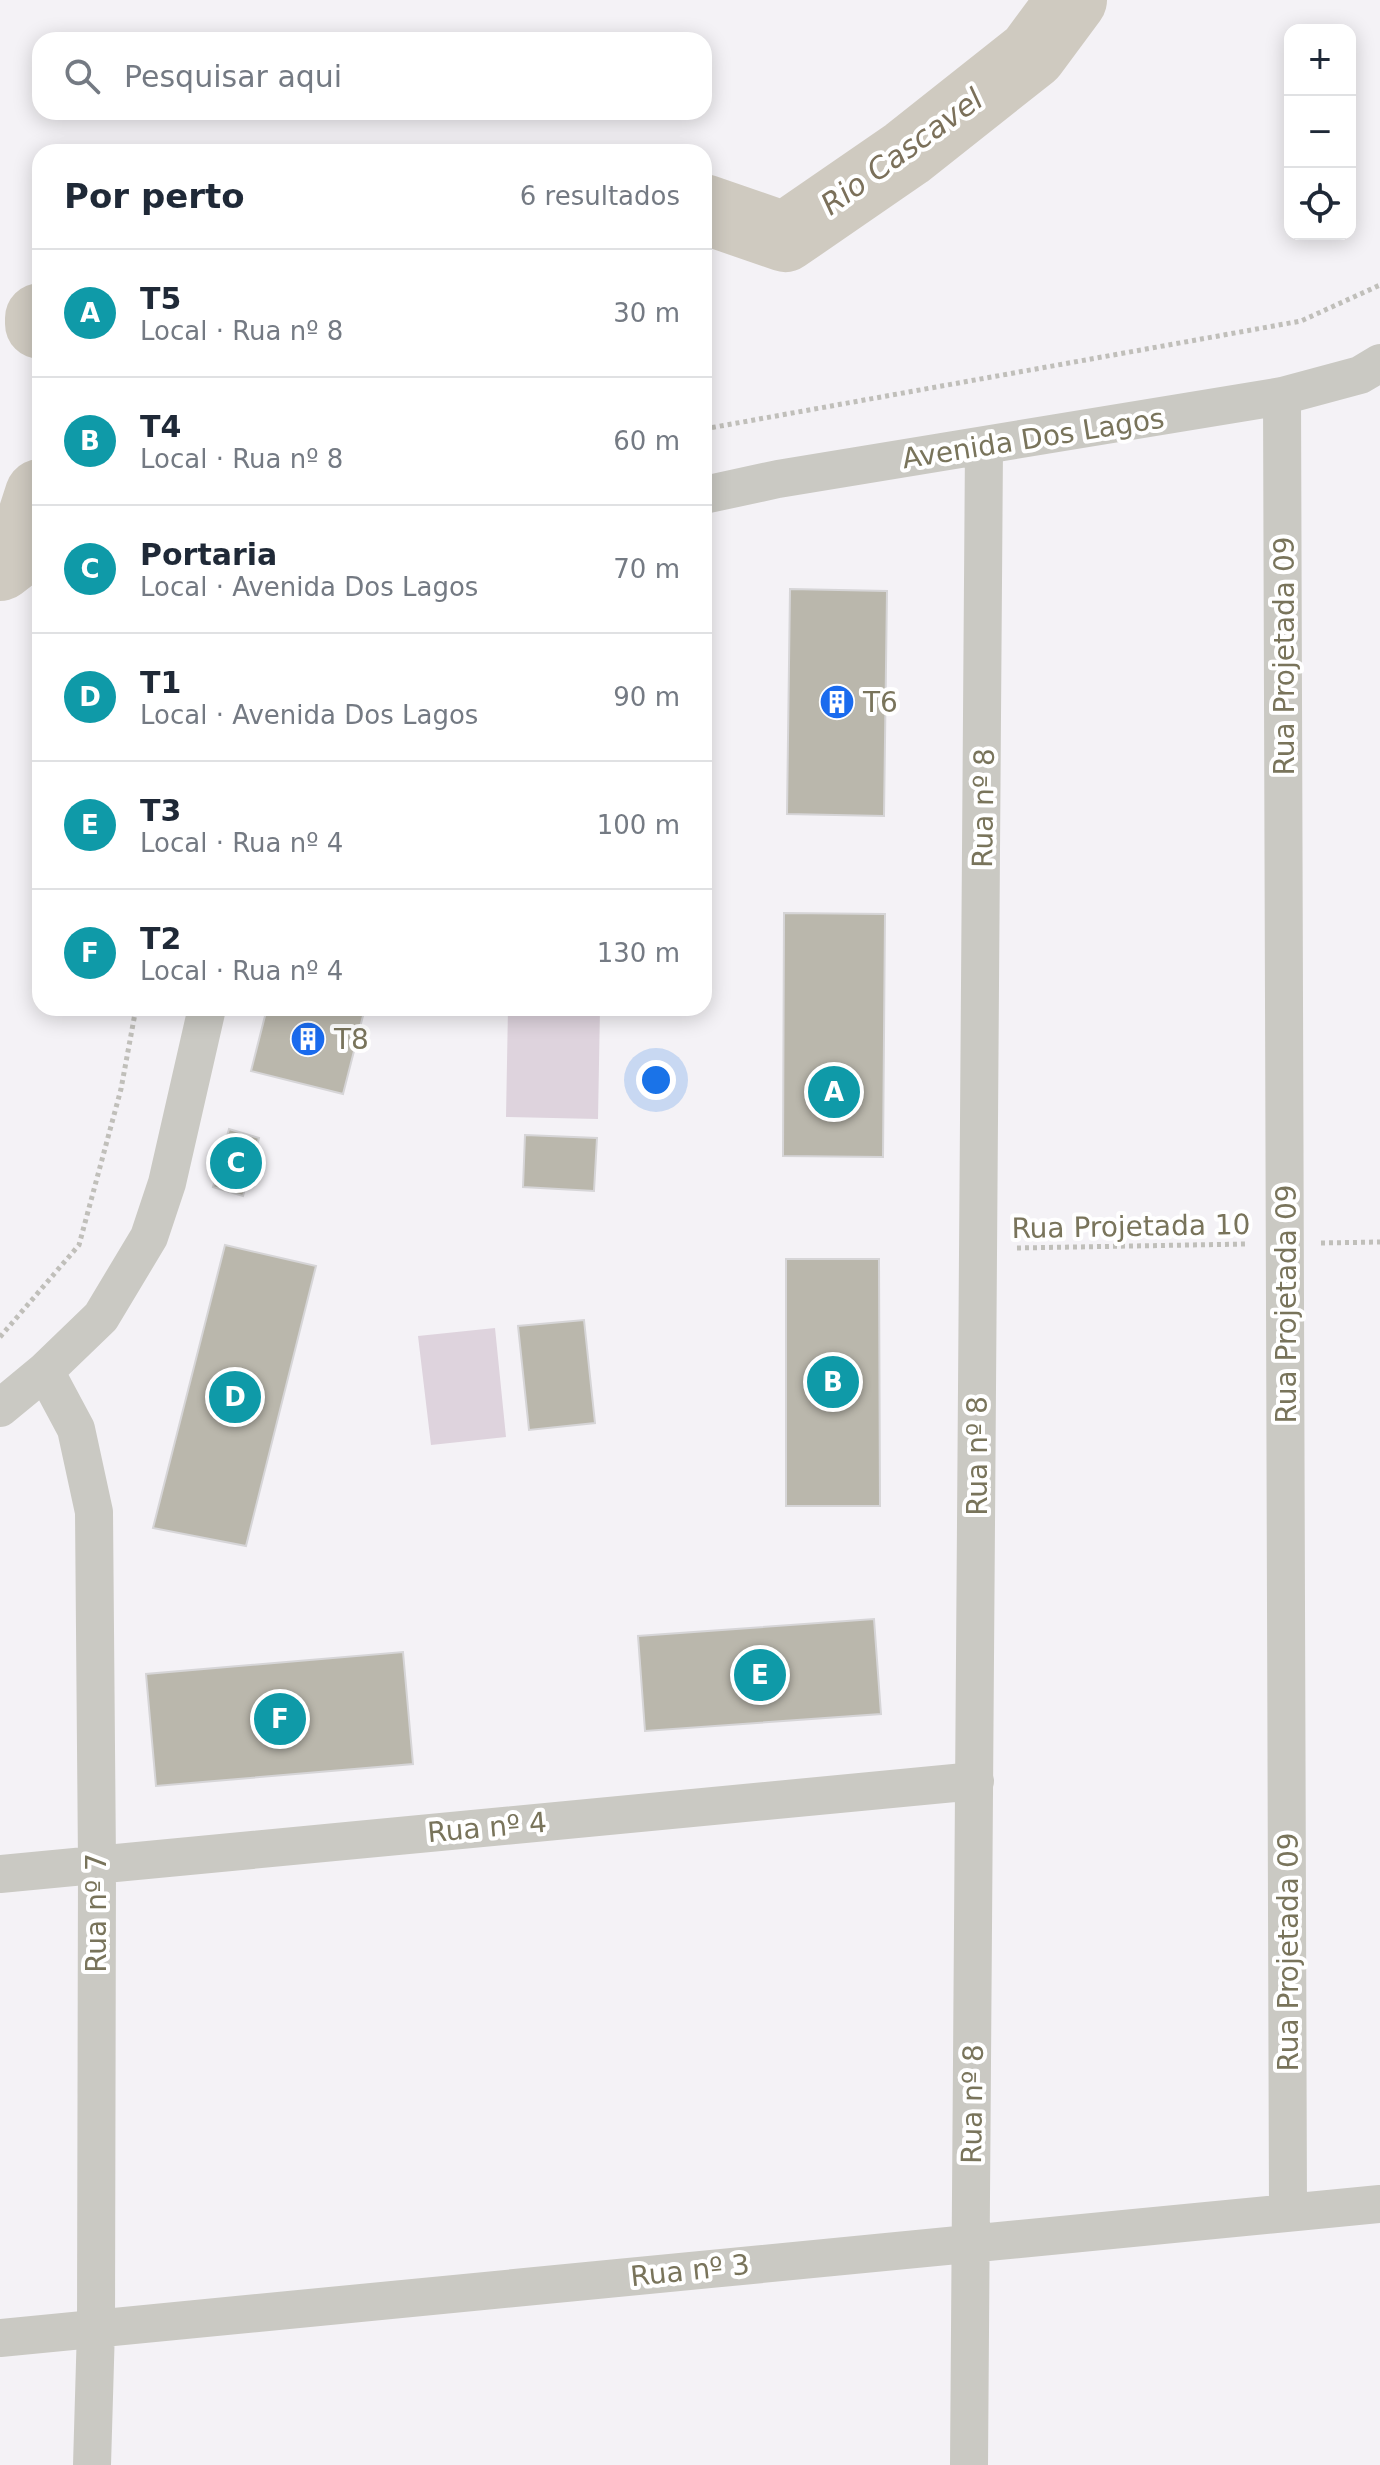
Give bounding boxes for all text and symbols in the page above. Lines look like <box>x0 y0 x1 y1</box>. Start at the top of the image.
map controls <box>1284 24 1356 240</box>
button: + <box>1284 24 1356 96</box>
search box <box>32 32 712 120</box>
icon: search <box>60 54 104 98</box>
text: Pesquisar aqui <box>124 59 342 94</box>
water label: Rio Cascavel <box>814 81 990 222</box>
button: − <box>1284 96 1356 168</box>
button: locate <box>1284 168 1356 240</box>
text: Por perto <box>64 176 245 216</box>
text: 6 resultados <box>520 181 680 211</box>
text: T5 <box>140 281 181 316</box>
text: A <box>80 298 100 328</box>
text: 30 m <box>613 298 680 328</box>
text: Local · Rua nº 8 <box>140 316 343 346</box>
street label: Avenida Dos Lagos <box>900 401 1167 476</box>
text: T4 <box>140 409 181 444</box>
text: B <box>80 426 100 456</box>
text: 60 m <box>613 426 680 456</box>
text: Local · Rua nº 8 <box>140 444 343 474</box>
street label: Rua Projetada 09 <box>1268 536 1301 776</box>
text: Portaria <box>140 537 277 572</box>
text: C <box>80 554 100 584</box>
text: 70 m <box>613 554 680 584</box>
text: Local · Avenida Dos Lagos <box>140 572 478 602</box>
text: T1 <box>140 665 181 700</box>
text: D <box>79 682 101 712</box>
text: 90 m <box>613 682 680 712</box>
building icon: T6 <box>818 683 856 721</box>
place label: T6 <box>862 686 898 719</box>
text: Local · Avenida Dos Lagos <box>140 700 478 730</box>
street label: Rua nº 8 <box>966 748 1001 868</box>
text: T3 <box>140 793 181 828</box>
text: E <box>81 810 99 840</box>
text: 100 m <box>597 810 680 840</box>
text: Local · Rua nº 4 <box>140 828 343 858</box>
text: T2 <box>140 921 181 956</box>
text: F <box>81 938 99 968</box>
text: 130 m <box>597 938 680 968</box>
text: Local · Rua nº 4 <box>140 956 343 986</box>
building icon: T8 <box>289 1020 327 1058</box>
place label: T8 <box>333 1023 369 1056</box>
your location <box>636 1060 676 1100</box>
pin: A <box>808 1062 860 1122</box>
pin: C <box>210 1133 262 1193</box>
street label: Rua Projetada 09 <box>1270 1184 1303 1424</box>
street label: Rua Projetada 10 <box>1011 1208 1251 1245</box>
pin: B <box>807 1352 859 1412</box>
pin: D <box>209 1367 261 1427</box>
street label: Rua nº 8 <box>961 1396 994 1516</box>
pin: E <box>734 1645 786 1705</box>
pin: F <box>254 1689 306 1749</box>
street label: Rua nº 4 <box>426 1806 548 1849</box>
street label: Rua Projetada 09 <box>1272 1832 1305 2072</box>
street label: Rua nº 7 <box>80 1853 113 1973</box>
street label: Rua nº 8 <box>955 2044 990 2164</box>
street label: Rua nº 3 <box>629 2248 751 2293</box>

